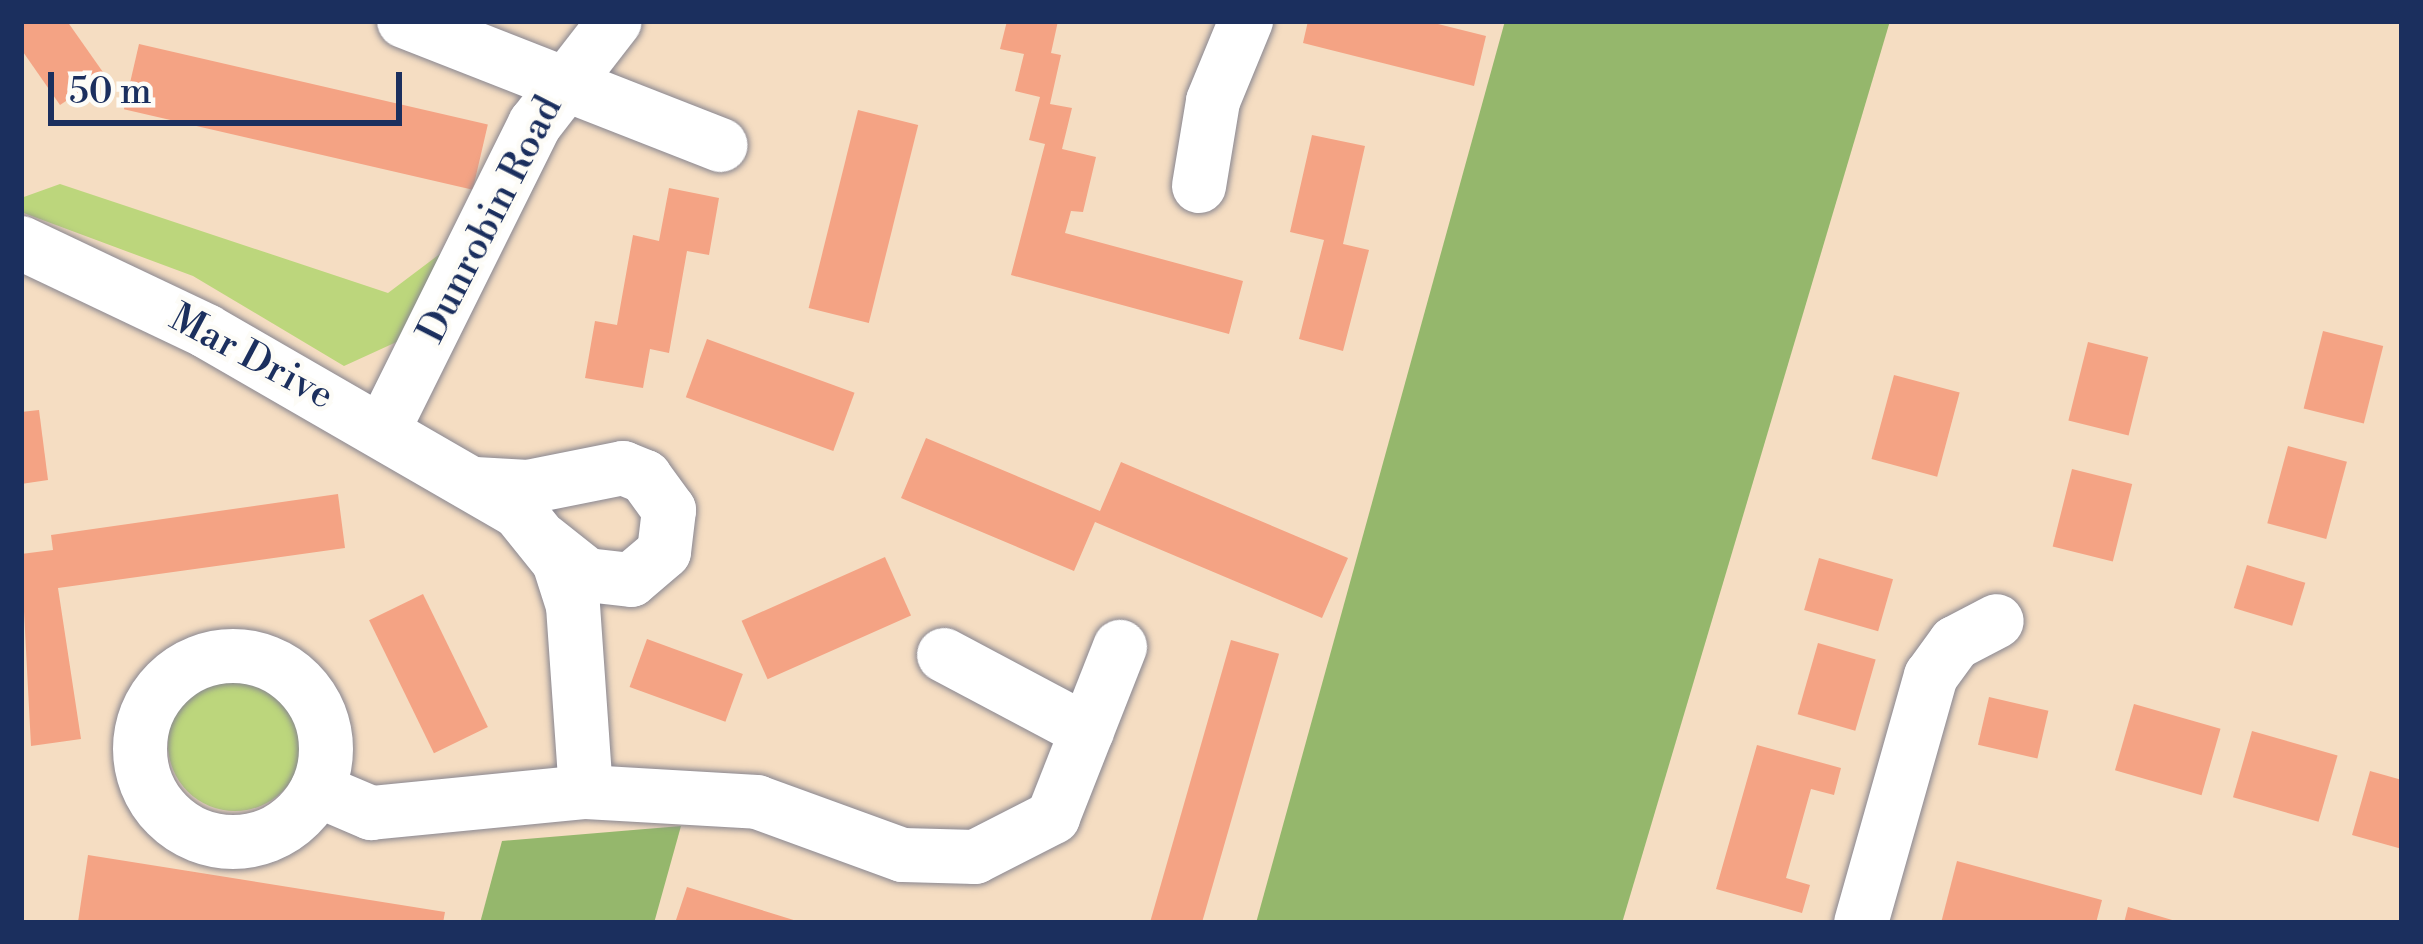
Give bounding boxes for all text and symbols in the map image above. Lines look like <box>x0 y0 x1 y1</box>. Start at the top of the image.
scale bar <box>54 48 408 122</box>
text: 50 m <box>69 70 152 115</box>
street label: Dunrobin Road <box>409 89 573 351</box>
street label: Mar Drive <box>161 295 341 421</box>

